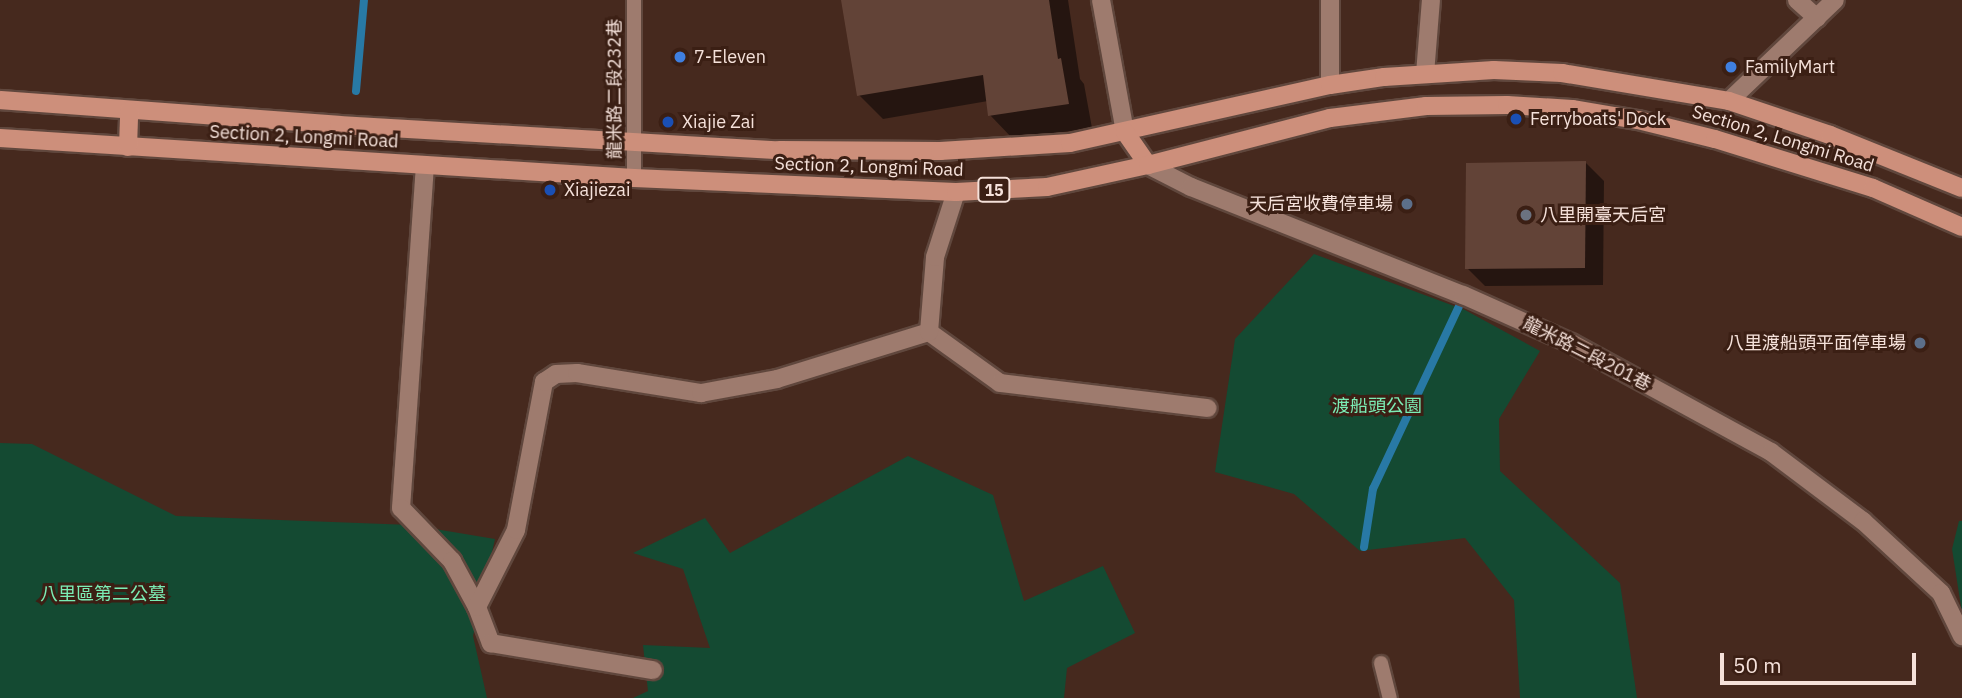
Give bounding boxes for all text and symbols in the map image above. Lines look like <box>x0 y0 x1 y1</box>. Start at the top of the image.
street label: 龍米路二段232巷 <box>604 19 626 159</box>
place label: 7-Eleven <box>694 46 766 68</box>
marker: 7-Eleven <box>672 49 688 65</box>
place label: FamilyMart <box>1745 56 1835 78</box>
marker: FamilyMart <box>1723 59 1739 75</box>
street label: Section 2, Longmi Road <box>1689 101 1877 177</box>
place label: Ferryboats' Dock <box>1530 108 1666 130</box>
place label: Xiajie Zai <box>682 111 755 133</box>
marker: Ferryboats' Dock <box>1508 111 1524 127</box>
marker: Xiajie Zai <box>660 114 676 130</box>
street label: Section 2, Longmi Road <box>209 121 399 153</box>
street label: Section 2, Longmi Road <box>774 153 964 181</box>
road number: 15 <box>976 178 1012 202</box>
place label: Xiajiezai <box>564 179 630 201</box>
marker: Xiajiezai <box>542 182 558 198</box>
place label: 天后宮收費停車場 <box>1249 193 1393 215</box>
marker: 天后宮收費停車場 <box>1399 196 1415 212</box>
place label: 八里開臺天后宮 <box>1540 204 1666 226</box>
marker: 八里開臺天后宮 <box>1518 207 1534 223</box>
street label: 龍米路二段201巷 <box>1520 313 1654 395</box>
place label: 八里渡船頭平面停車場 <box>1726 332 1906 354</box>
marker: 八里渡船頭平面停車場 <box>1912 335 1928 351</box>
park label: 渡船頭公園 <box>1332 395 1422 417</box>
park label: 八里區第二公墓 <box>40 583 166 605</box>
scale bar <box>1724 638 1920 682</box>
text: 50 m <box>1733 651 1782 679</box>

